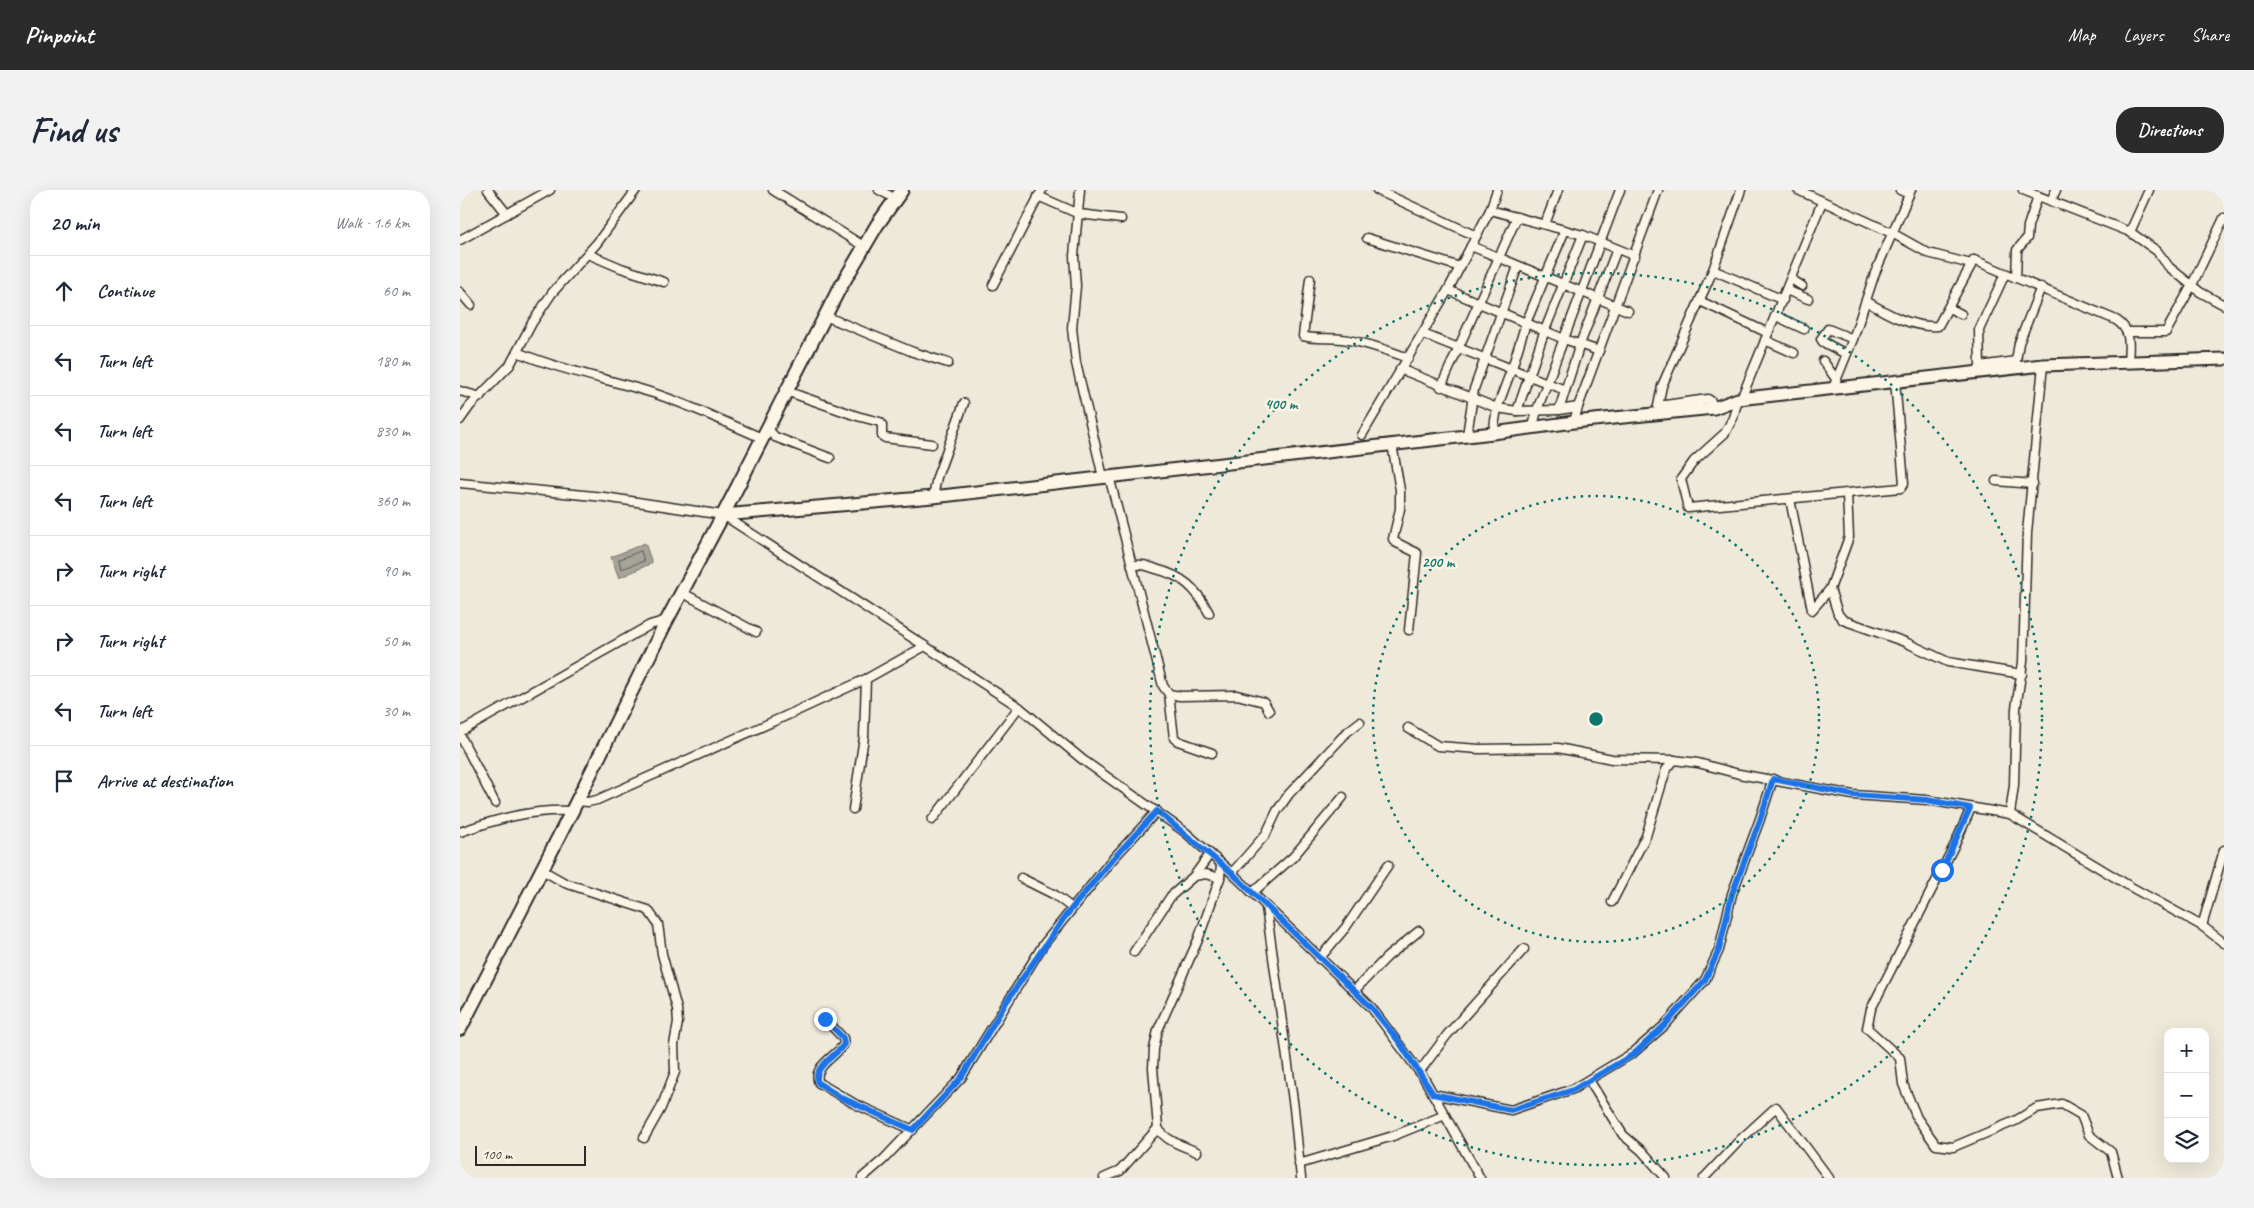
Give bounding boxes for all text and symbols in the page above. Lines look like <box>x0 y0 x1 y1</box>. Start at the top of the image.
text: Pinpoint <box>25 20 94 50</box>
text: Map <box>2068 24 2096 46</box>
text: Layers <box>2124 24 2163 46</box>
text: Share <box>2191 24 2229 46</box>
button: Directions <box>2116 107 2224 153</box>
text: Find us <box>30 108 117 153</box>
text: 20 min <box>50 210 100 236</box>
text: Walk · 1.6 km <box>335 213 410 233</box>
icon: ahead <box>50 277 78 305</box>
text: Continue <box>97 279 154 303</box>
text: 60 m <box>383 281 410 301</box>
icon: left <box>50 347 78 375</box>
text: Turn left <box>97 349 152 373</box>
text: 180 m <box>376 351 410 371</box>
text: 400 m <box>1265 395 1299 414</box>
icon: left <box>50 417 78 445</box>
text: Turn left <box>97 419 152 443</box>
text: 830 m <box>376 421 410 441</box>
icon: left <box>50 487 78 515</box>
text: Turn left <box>97 489 152 513</box>
text: 360 m <box>376 491 410 511</box>
text: 200 m <box>1422 553 1456 572</box>
icon: right <box>50 557 78 585</box>
text: Turn right <box>97 559 164 583</box>
text: 90 m <box>383 561 410 581</box>
icon: right <box>50 627 78 655</box>
text: Turn right <box>97 629 164 653</box>
text: 50 m <box>383 631 410 651</box>
icon: left <box>50 697 78 725</box>
text: Turn left <box>97 699 152 723</box>
text: 30 m <box>383 701 410 721</box>
centre of rings <box>1587 710 1605 728</box>
icon: arrive <box>50 767 78 795</box>
text: Arrive at destination <box>97 769 233 793</box>
route start <box>1931 859 1954 882</box>
route end <box>814 1008 837 1031</box>
map controls <box>2164 1028 2209 1163</box>
button: + <box>2164 1028 2209 1073</box>
button: − <box>2164 1073 2209 1118</box>
button: layers <box>2164 1118 2209 1163</box>
scale bar <box>475 1143 586 1166</box>
text: 100 m <box>482 1146 512 1163</box>

